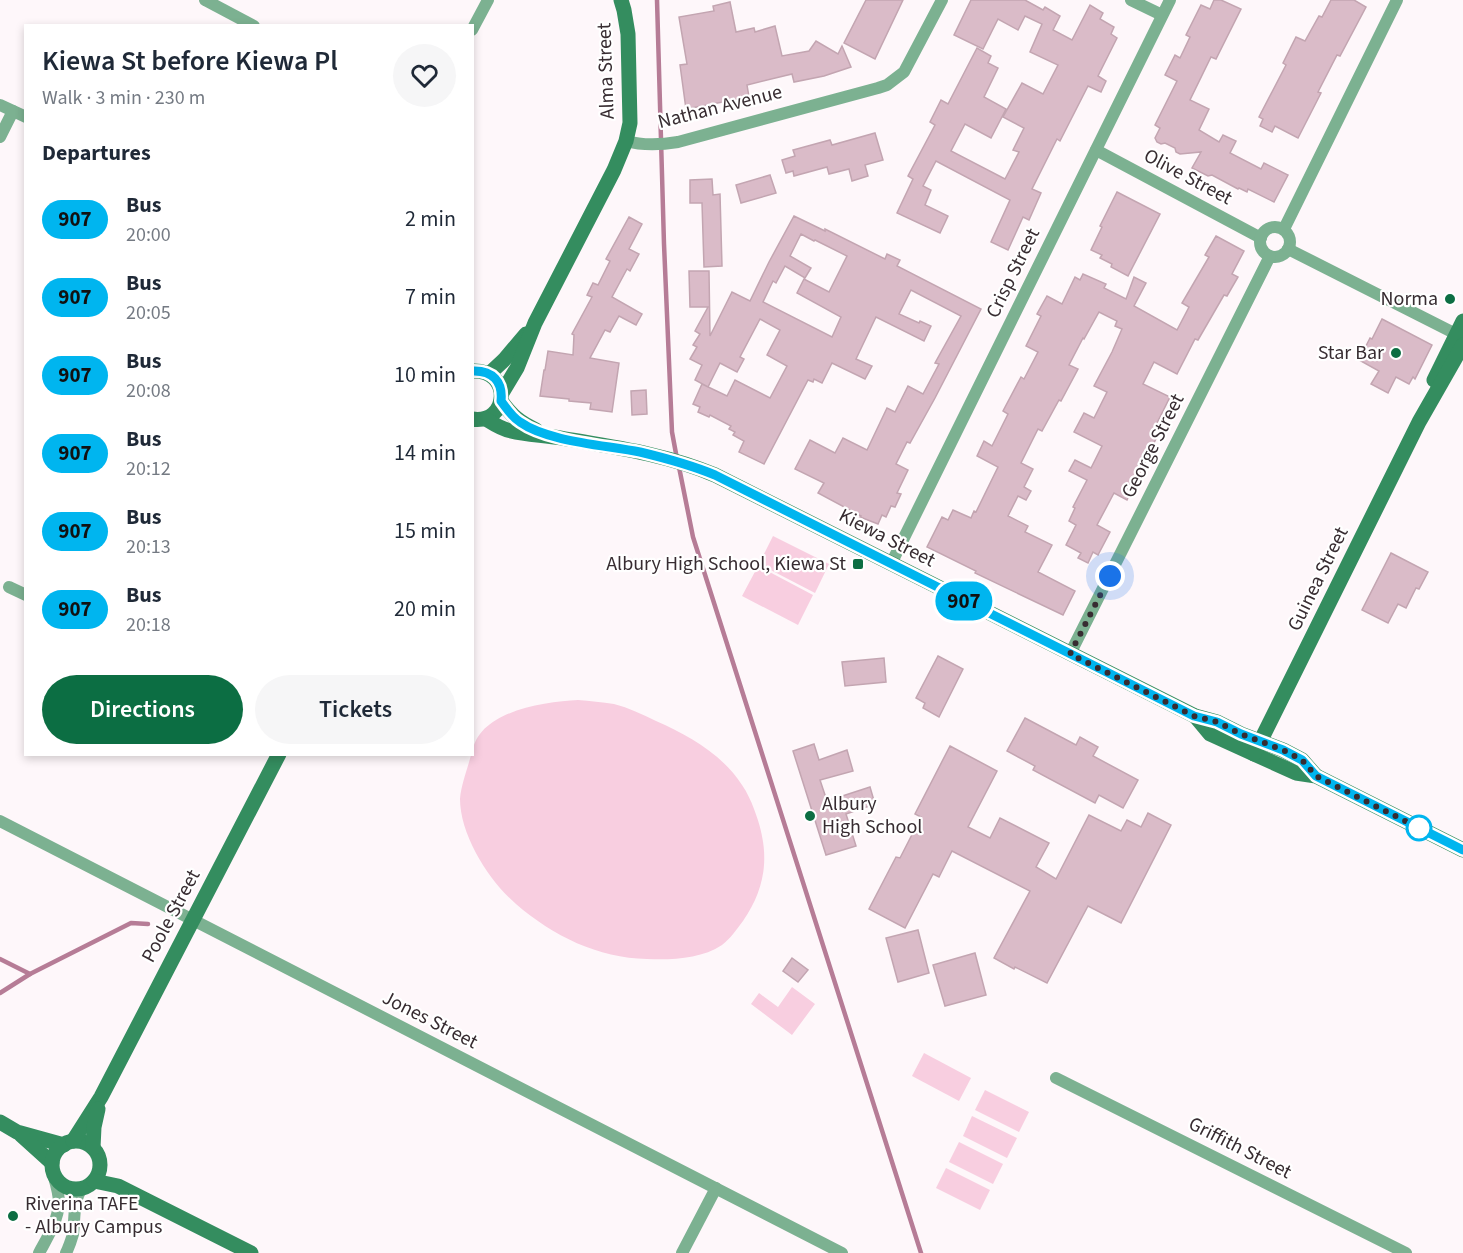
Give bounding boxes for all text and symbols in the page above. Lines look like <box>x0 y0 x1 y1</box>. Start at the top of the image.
street label: Alma Street <box>590 22 622 120</box>
text: Kiewa St before Kiewa Pl <box>42 41 338 81</box>
button: heart <box>393 44 456 107</box>
street label: Nathan Avenue <box>655 78 785 136</box>
text: Walk · 3 min · 230 m <box>42 84 205 112</box>
text: Departures <box>42 137 151 169</box>
street label: Olive Street <box>1139 142 1237 212</box>
text: Bus <box>126 189 162 221</box>
text: 2 min <box>405 203 456 235</box>
text: 907 <box>58 204 92 234</box>
text: 20:00 <box>126 221 171 249</box>
street label: Crisp Street <box>979 223 1047 323</box>
text: Bus <box>126 267 162 299</box>
text: 7 min <box>405 281 456 313</box>
text: 907 <box>58 282 92 312</box>
place label: Norma <box>1381 285 1438 313</box>
marker: Norma <box>1443 292 1457 306</box>
text: 20:05 <box>126 299 171 327</box>
place label: Star Bar <box>1318 339 1384 367</box>
text: Bus <box>126 345 162 377</box>
marker: Star Bar <box>1389 346 1403 360</box>
text: 10 min <box>394 359 456 391</box>
text: 907 <box>58 360 92 390</box>
text: 20:08 <box>126 377 171 405</box>
street label: George Street <box>1115 389 1191 503</box>
text: Bus <box>126 423 162 455</box>
text: 14 min <box>394 437 456 469</box>
text: 907 <box>58 438 92 468</box>
text: 20:12 <box>126 455 171 483</box>
text: Bus <box>126 501 162 533</box>
street label: Kiewa Street <box>834 502 940 574</box>
text: 15 min <box>394 515 456 547</box>
text: 907 <box>58 516 92 546</box>
street label: Guinea Street <box>1281 522 1355 636</box>
text: 20:13 <box>126 533 171 561</box>
place label: Albury High School, Kiewa St <box>606 550 846 578</box>
marker: Albury High School, Kiewa St <box>851 557 865 571</box>
your location <box>1095 561 1125 591</box>
text: Bus <box>126 579 162 611</box>
line badge: 907 <box>930 582 998 620</box>
text: 907 <box>947 586 981 616</box>
text: 20 min <box>394 593 456 625</box>
text: 907 <box>58 594 92 624</box>
text: 20:18 <box>126 611 171 639</box>
button: Directions <box>42 675 243 744</box>
button: Tickets <box>255 675 456 744</box>
place label: Albury High School <box>822 790 922 841</box>
marker: Albury High School <box>803 809 817 823</box>
unlabelled marker <box>1406 815 1432 841</box>
street label: Poole Street <box>135 864 207 967</box>
street label: Jones Street <box>377 984 483 1056</box>
street label: Griffith Street <box>1184 1110 1297 1186</box>
place label: Riverina TAFE - Albury Campus <box>25 1190 162 1241</box>
marker: Riverina TAFE - Albury Campus <box>6 1209 20 1223</box>

